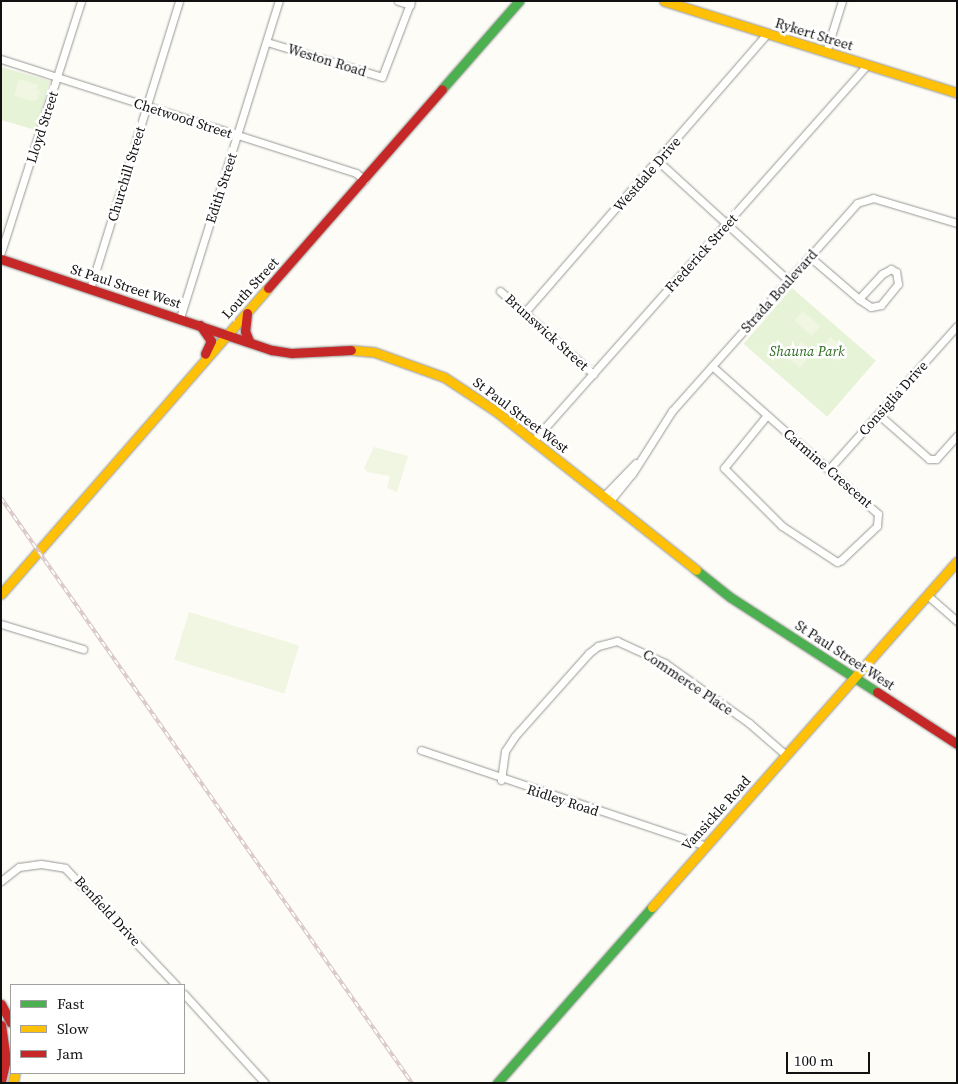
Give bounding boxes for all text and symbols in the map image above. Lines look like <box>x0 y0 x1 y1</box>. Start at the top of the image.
street label: Rykert Street <box>773 14 855 54</box>
street label: Weston Road <box>286 40 368 80</box>
street label: Lloyd Street <box>23 89 61 165</box>
street label: Chetwood Street <box>132 94 234 142</box>
street label: Churchill Street <box>104 125 148 223</box>
street label: Westdale Drive <box>610 133 684 215</box>
street label: Edith Street <box>202 151 240 225</box>
street label: Frederick Street <box>661 210 741 296</box>
street label: Strada Boulevard <box>737 246 821 336</box>
street label: Louth Street <box>218 254 282 322</box>
street label: St Paul Street West <box>68 260 184 312</box>
street label: Brunswick Street <box>502 290 592 374</box>
park label: Shauna Park <box>769 343 845 359</box>
street label: Consiglia Drive <box>855 357 931 439</box>
street label: St Paul Street West <box>470 374 572 456</box>
street label: Carmine Crescent <box>780 425 876 511</box>
street label: St Paul Street West <box>792 617 898 693</box>
street label: Commerce Place <box>640 646 736 718</box>
street label: Vansickle Road <box>678 772 754 854</box>
street label: Ridley Road <box>525 780 601 820</box>
street label: Benfield Drive <box>71 873 145 949</box>
legend <box>10 984 185 1074</box>
text: Fast <box>57 993 84 1014</box>
text: Slow <box>57 1018 89 1039</box>
scale bar <box>788 1042 872 1074</box>
text: Jam <box>57 1043 83 1064</box>
text: 100 m <box>794 1050 834 1071</box>

